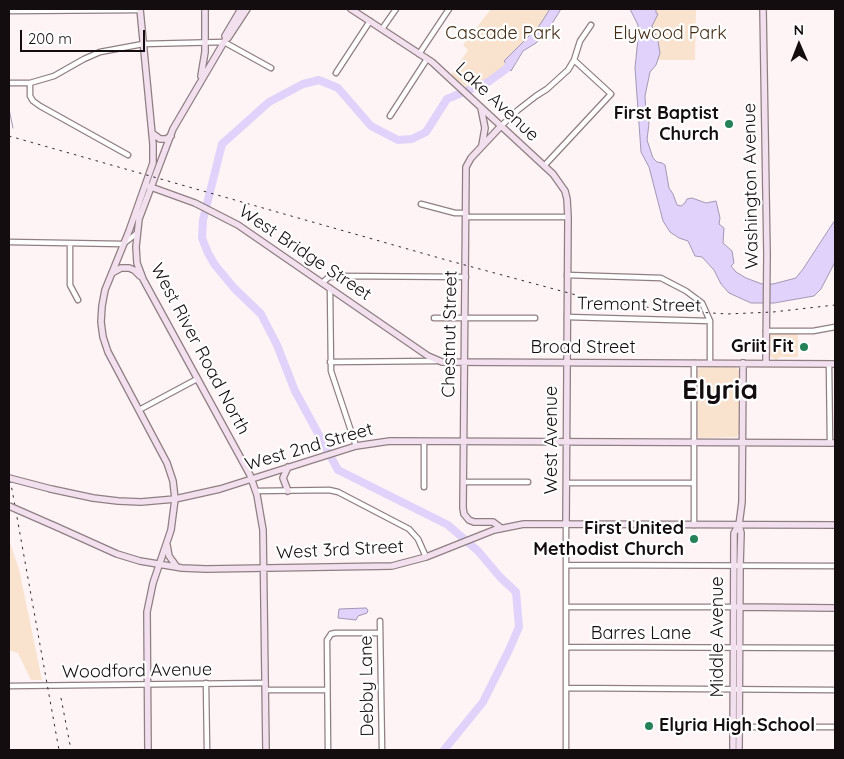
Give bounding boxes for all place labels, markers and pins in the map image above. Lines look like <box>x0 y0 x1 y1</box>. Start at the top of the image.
place label: First Baptist Church <box>614 103 719 146</box>
marker: First Baptist Church <box>723 118 735 130</box>
place label: Griit Fit <box>731 336 794 358</box>
marker: Griit Fit <box>798 341 810 353</box>
place label: First United Methodist Church <box>533 518 684 560</box>
marker: First United Methodist Church <box>688 533 700 545</box>
place label: Elyria High School <box>659 715 815 737</box>
marker: Elyria High School <box>643 720 655 732</box>

